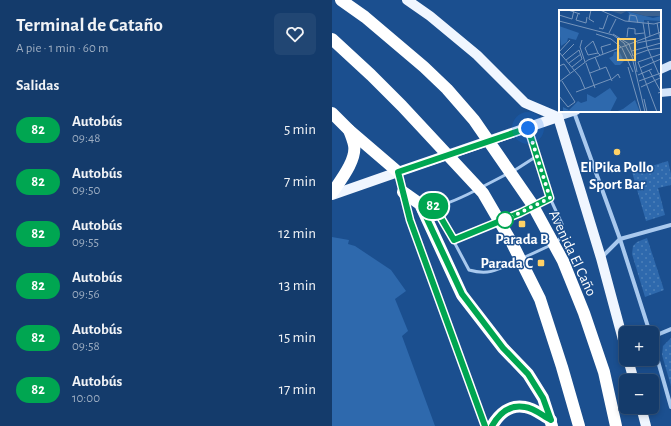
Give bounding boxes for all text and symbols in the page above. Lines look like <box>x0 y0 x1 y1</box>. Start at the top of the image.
inset map <box>559 10 661 112</box>
button: heart <box>274 13 316 55</box>
text: Terminal de Cataño <box>16 16 163 35</box>
text: A pie · 1 min · 60 m <box>16 42 108 55</box>
text: Salidas <box>16 78 59 93</box>
text: Autobús <box>72 114 122 129</box>
your location <box>518 118 538 138</box>
text: 5 min <box>284 122 316 137</box>
text: 82 <box>31 123 45 137</box>
text: 09:48 <box>72 132 100 145</box>
marker: El Pika Pollo Sport Bar <box>612 147 622 157</box>
place label: El Pika Pollo Sport Bar <box>580 160 654 192</box>
text: Autobús <box>72 166 122 181</box>
text: 7 min <box>284 174 316 189</box>
text: 82 <box>31 175 45 189</box>
text: 09:50 <box>72 184 100 197</box>
line badge: 82 <box>415 193 451 219</box>
text: 82 <box>426 199 440 213</box>
street label: Avenida El Caño <box>546 208 599 299</box>
unlabelled marker <box>496 211 514 229</box>
text: Autobús <box>72 218 122 233</box>
marker: Parada B <box>517 219 527 229</box>
text: 12 min <box>278 226 316 241</box>
text: 82 <box>31 227 45 241</box>
place label: Parada B <box>495 232 549 247</box>
text: 09:55 <box>72 236 99 249</box>
place label: Parada C <box>481 256 533 271</box>
marker: Parada C <box>536 258 546 268</box>
text: Autobús <box>72 270 122 285</box>
text: 13 min <box>279 278 316 293</box>
text: 82 <box>31 279 45 293</box>
text: 09:56 <box>72 288 100 301</box>
text: Autobús <box>72 322 122 337</box>
map controls <box>619 326 659 414</box>
button: + <box>619 326 659 366</box>
text: 15 min <box>279 330 316 345</box>
text: 82 <box>31 331 45 345</box>
text: 09:58 <box>72 340 100 353</box>
text: Autobús <box>72 374 122 389</box>
button: − <box>619 374 659 414</box>
text: 17 min <box>279 382 316 397</box>
text: 82 <box>31 383 45 397</box>
text: 10:00 <box>72 392 100 405</box>

